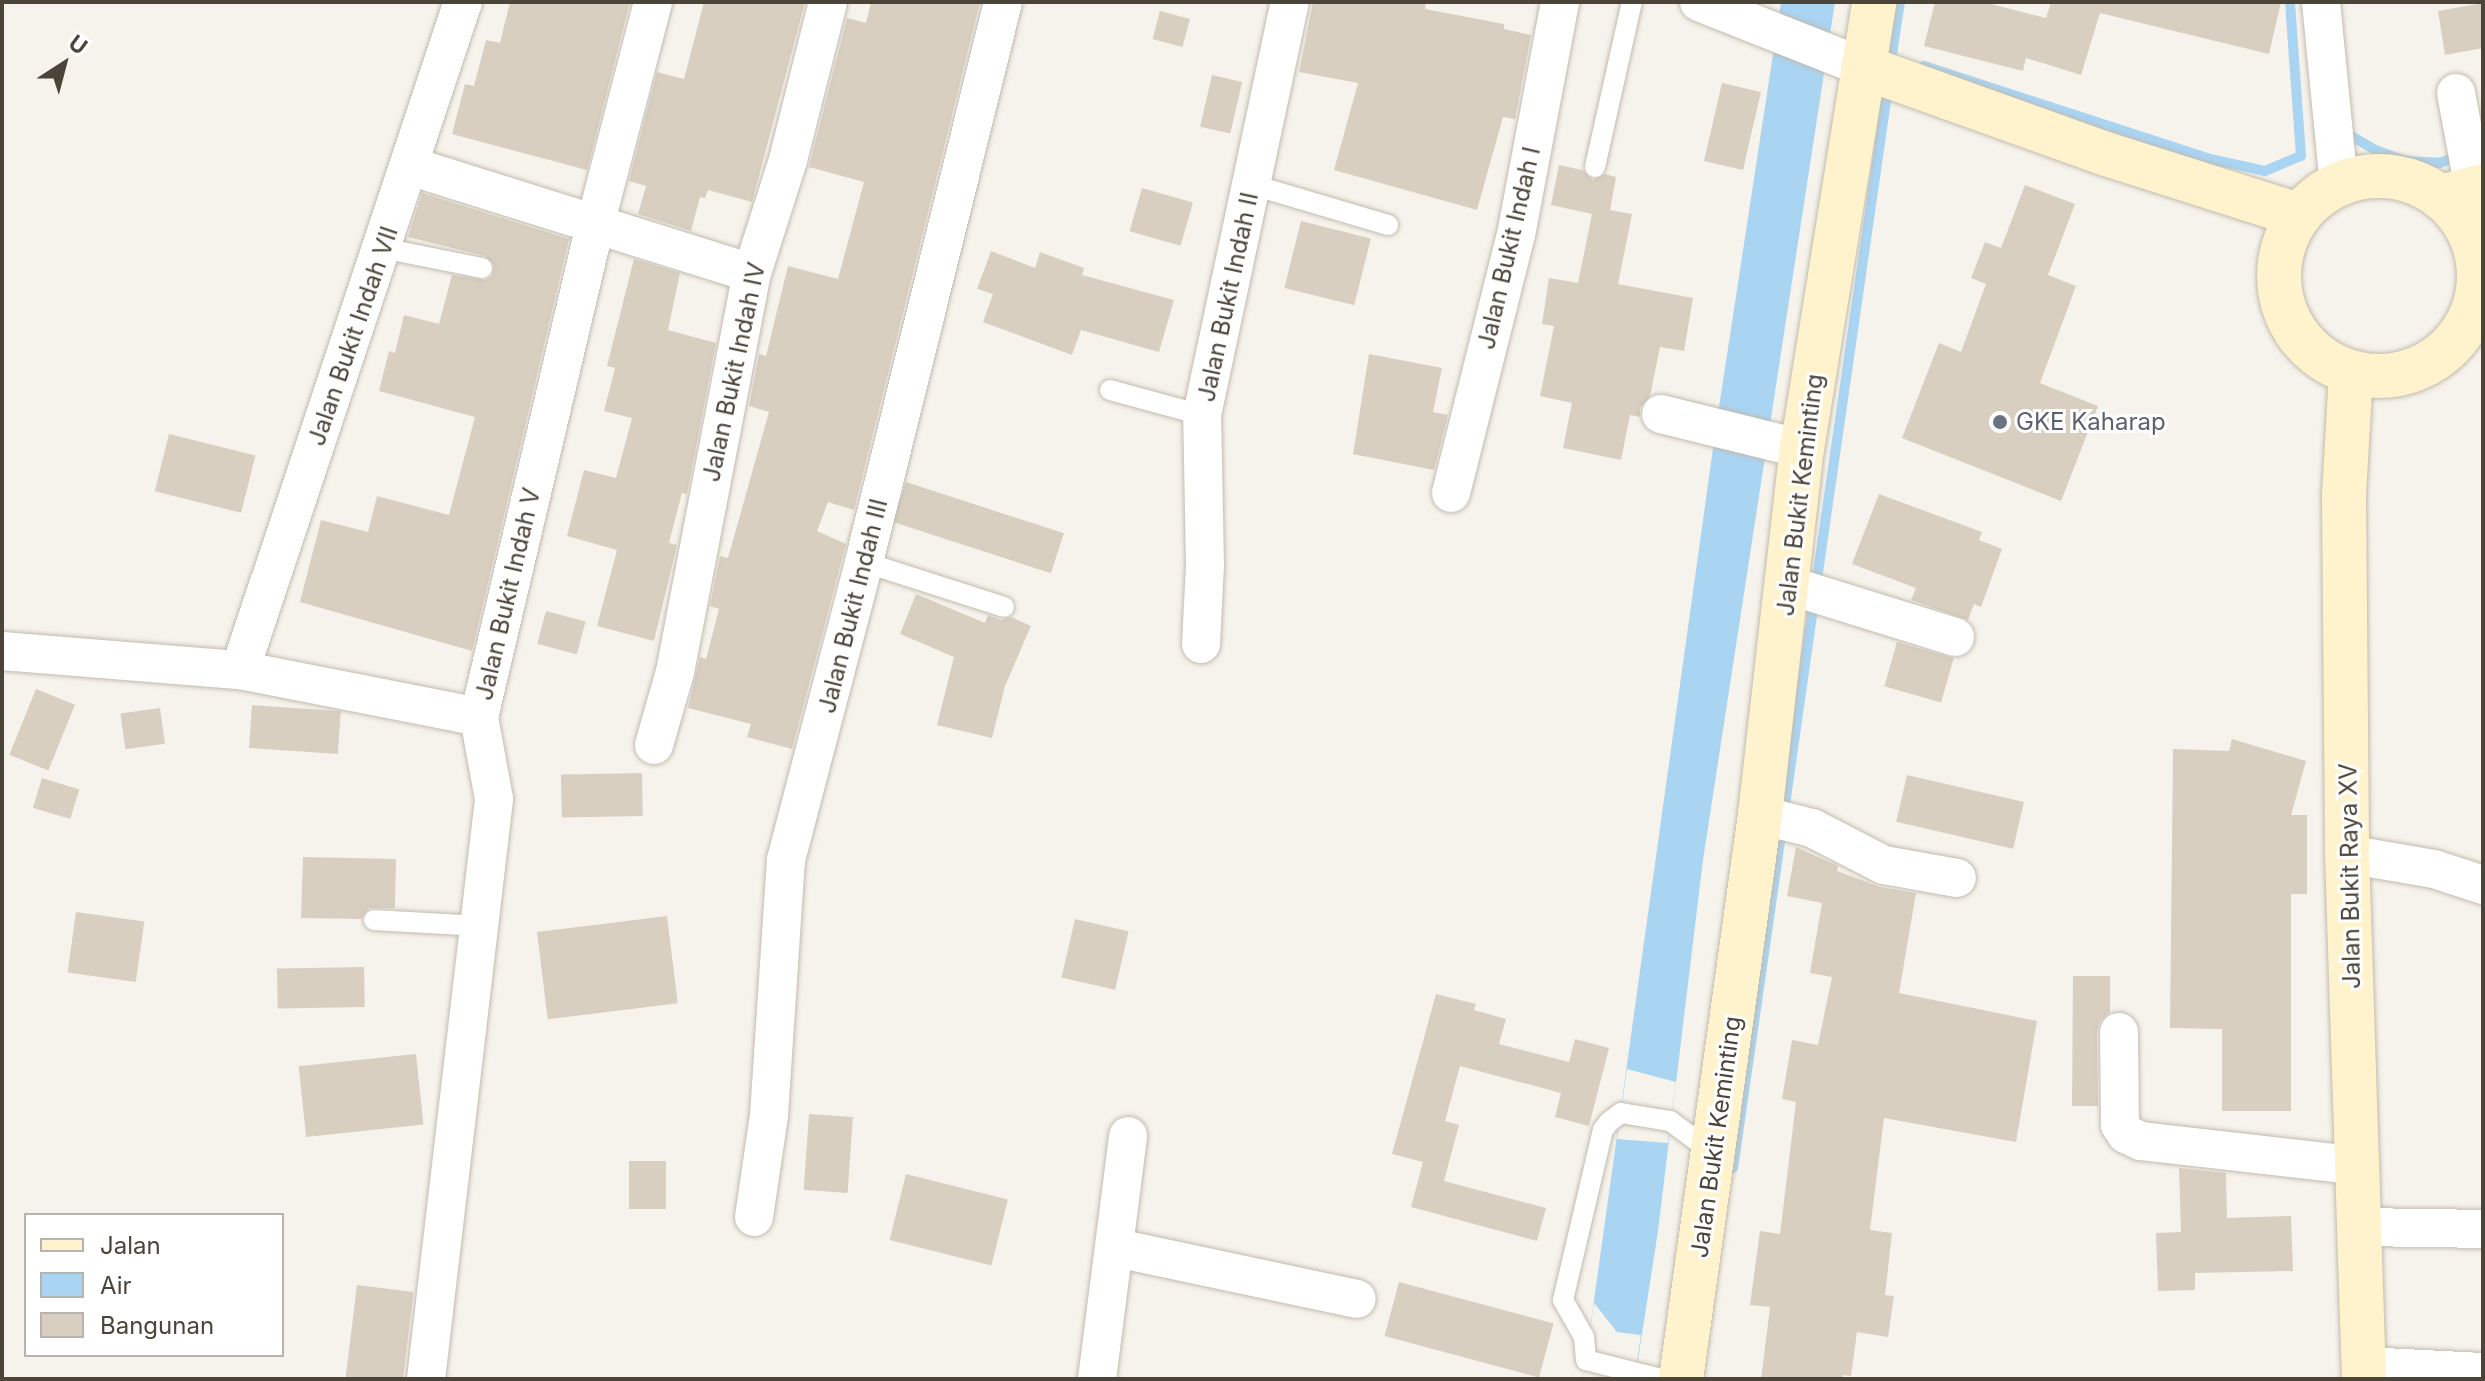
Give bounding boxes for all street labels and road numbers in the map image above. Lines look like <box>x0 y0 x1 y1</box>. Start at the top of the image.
street label: Jalan Bukit Indah I <box>1472 144 1546 352</box>
street label: Jalan Bukit Indah II <box>1192 190 1264 404</box>
street label: Jalan Bukit Indah VII <box>302 223 404 449</box>
street label: Jalan Bukit Indah IV <box>697 260 771 484</box>
street label: Jalan Bukit Keminting <box>1771 372 1829 618</box>
street label: Jalan Bukit Indah V <box>470 485 546 703</box>
street label: Jalan Bukit Indah III <box>812 496 894 716</box>
street label: Jalan Bukit Raya XV <box>2334 763 2366 989</box>
street label: Jalan Bukit Keminting <box>1685 1014 1747 1260</box>

